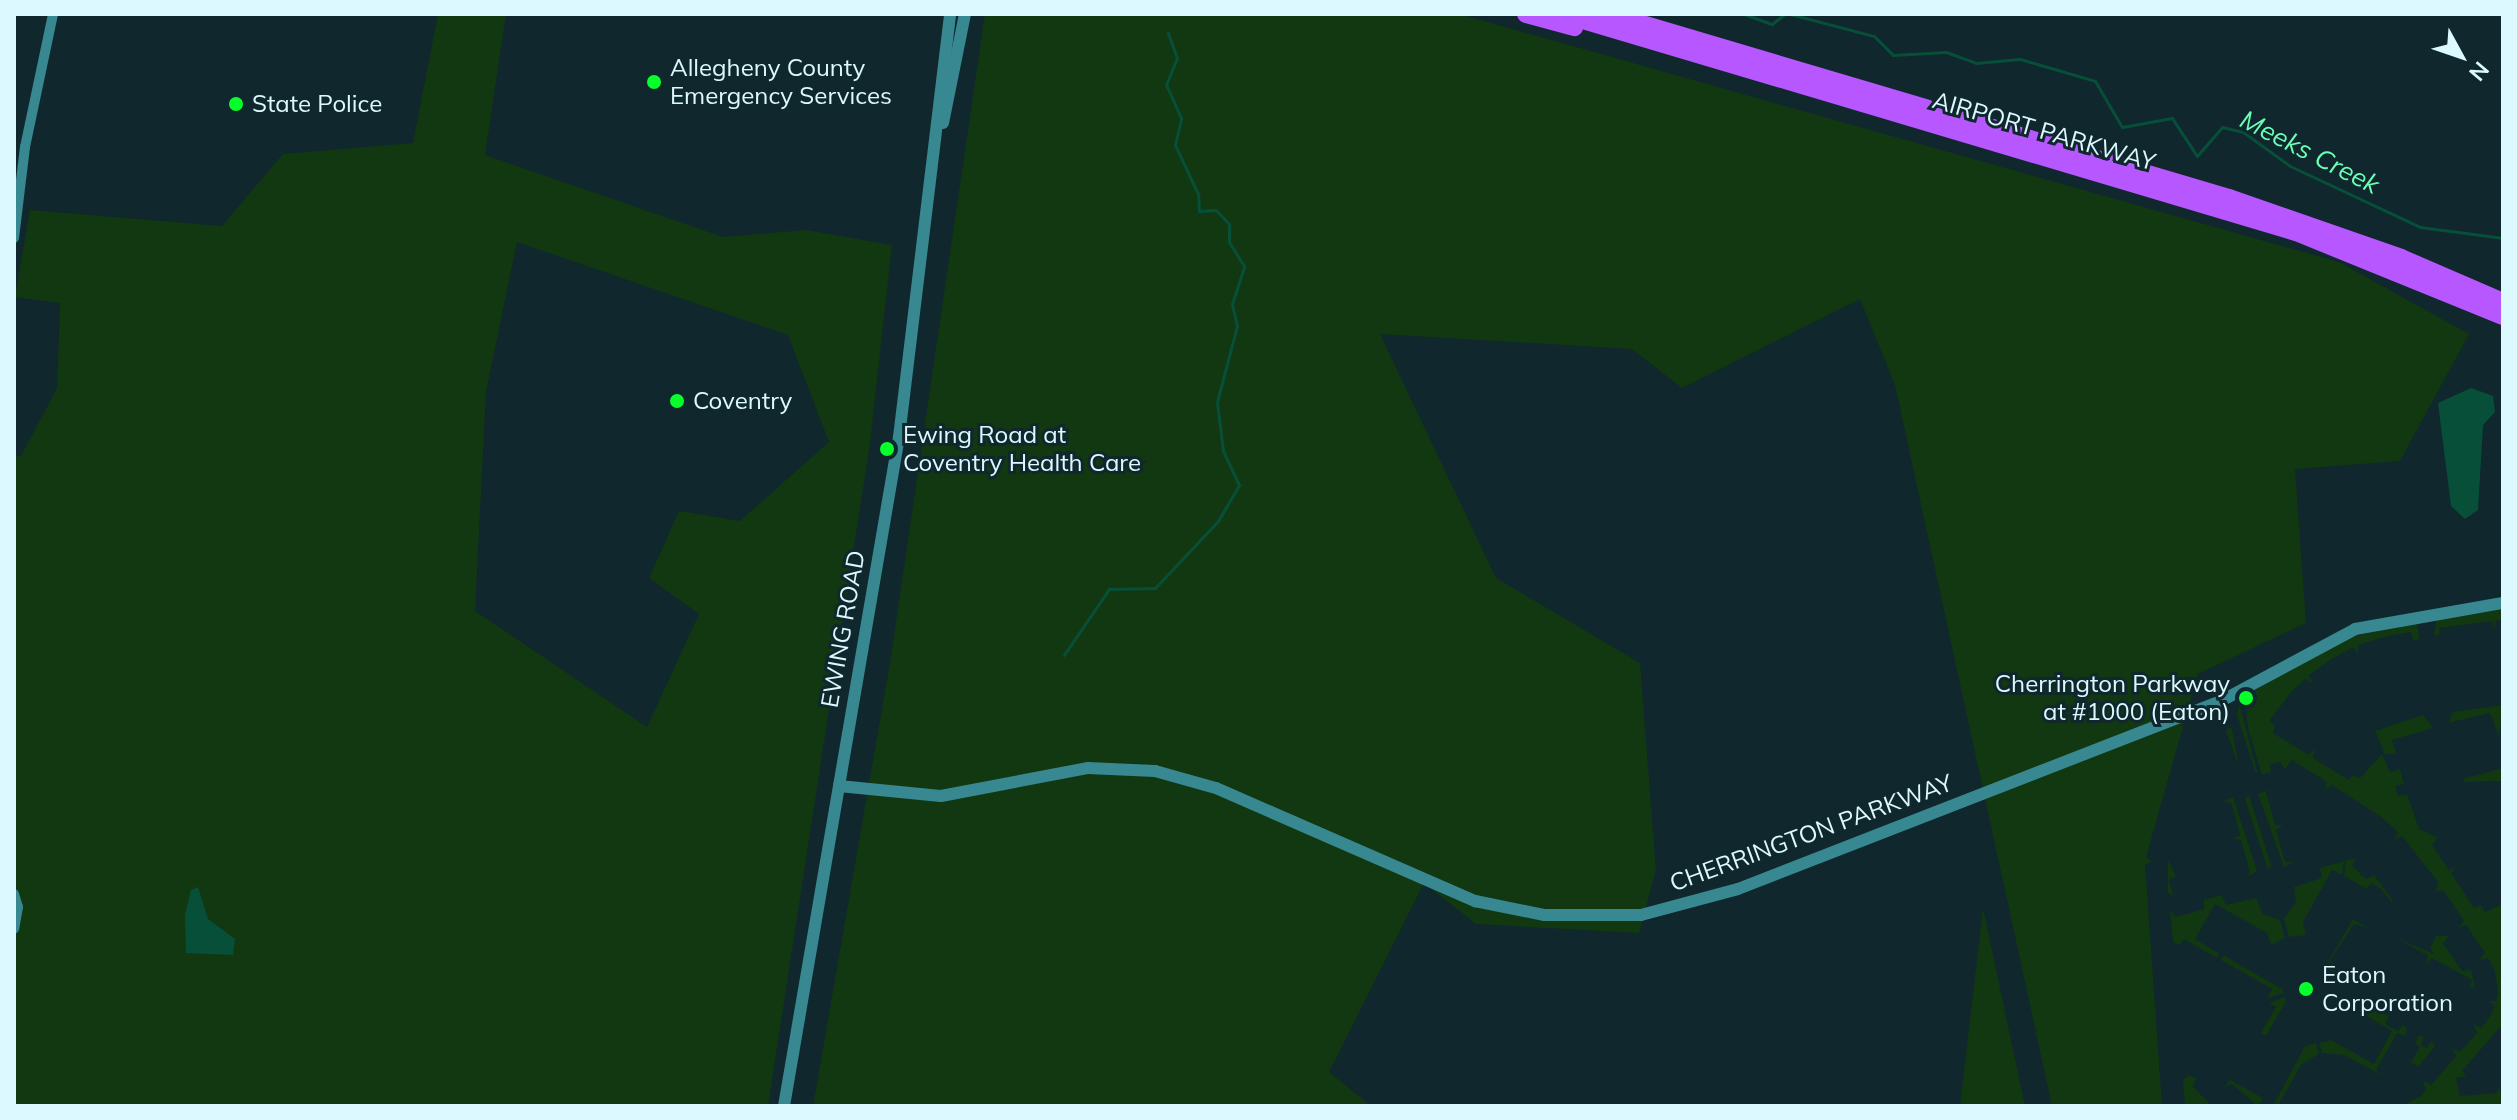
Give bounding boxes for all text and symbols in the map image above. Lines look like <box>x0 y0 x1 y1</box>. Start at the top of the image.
north arrow <box>2421 16 2501 96</box>
place label: Allegheny County Emergency Services <box>670 54 892 110</box>
text: N <box>2463 56 2495 87</box>
marker: Allegheny County Emergency Services <box>645 73 663 91</box>
street label: AIRPORT PARKWAY <box>1929 85 2159 177</box>
place label: State Police <box>252 90 382 118</box>
marker: State Police <box>227 95 245 113</box>
water label: Meeks Creek <box>2235 104 2385 200</box>
place label: Coventry <box>693 387 792 415</box>
marker: Coventry <box>668 392 686 410</box>
place label: Ewing Road at Coventry Health Care <box>903 421 1141 477</box>
marker: Ewing Road at Coventry Health Care <box>878 440 896 458</box>
street label: EWING ROAD <box>815 548 871 710</box>
place label: Cherrington Parkway at #1000 (Eaton) <box>1995 670 2230 726</box>
marker: Cherrington Parkway at #1000 (Eaton) <box>2237 689 2255 707</box>
street label: CHERRINGTON PARKWAY <box>1666 768 1956 898</box>
place label: Eaton Corporation <box>2322 961 2453 1017</box>
marker: Eaton Corporation <box>2297 980 2315 998</box>

